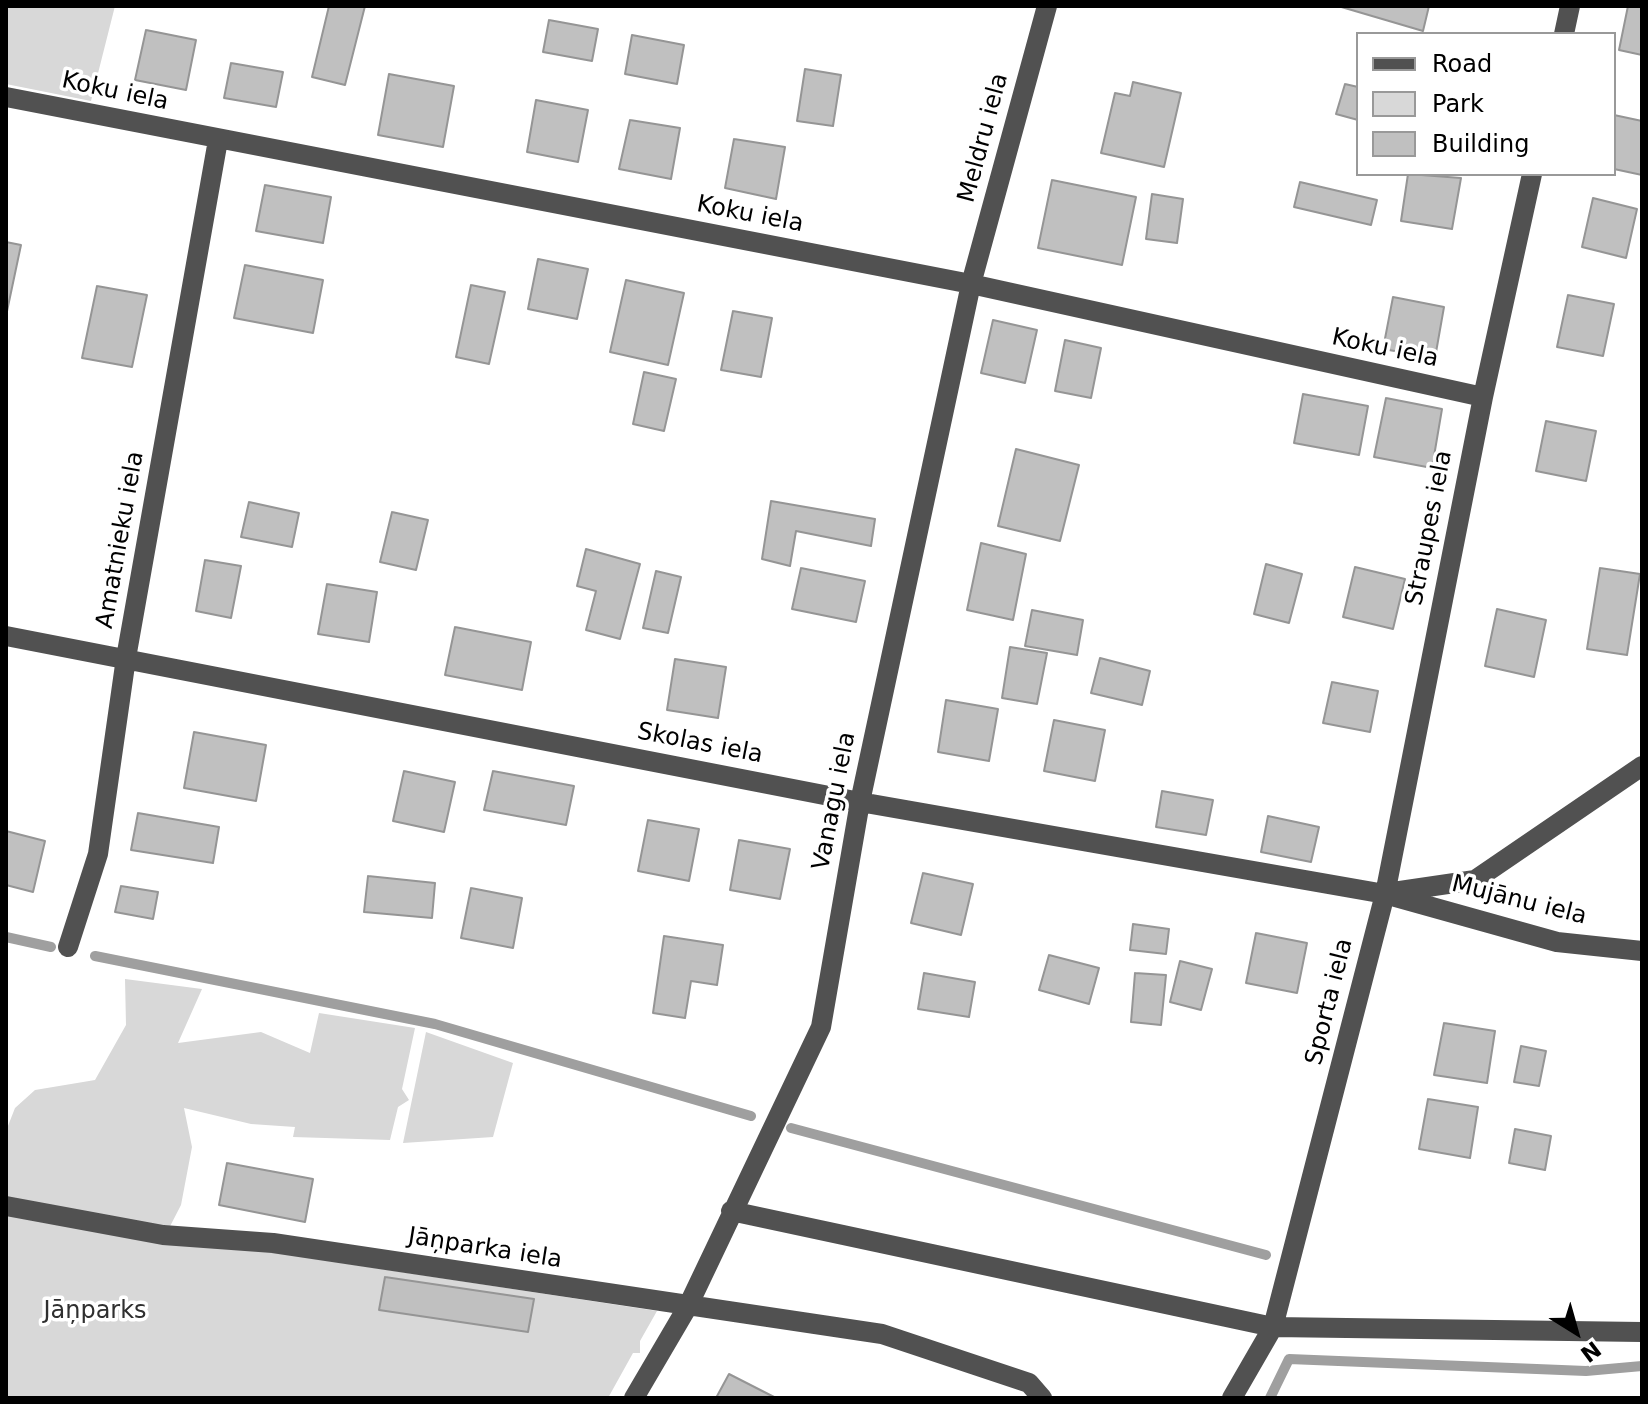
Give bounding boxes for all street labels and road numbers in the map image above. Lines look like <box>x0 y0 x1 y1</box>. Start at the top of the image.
street label: Koku iela <box>59 67 171 117</box>
street label: Meldru iela <box>953 70 1015 206</box>
street label: Koku iela <box>694 191 806 239</box>
street label: Koku iela <box>1329 324 1441 374</box>
street label: Straupes iela <box>1401 448 1459 608</box>
street label: Amatnieku iela <box>91 449 151 631</box>
street label: Skolas iela <box>635 718 765 770</box>
street label: Vanagu iela <box>808 730 862 872</box>
street label: Mujānu iela <box>1448 870 1590 932</box>
street label: Sporta iela <box>1300 936 1360 1068</box>
street label: Jāņparka iela <box>406 1223 564 1275</box>

